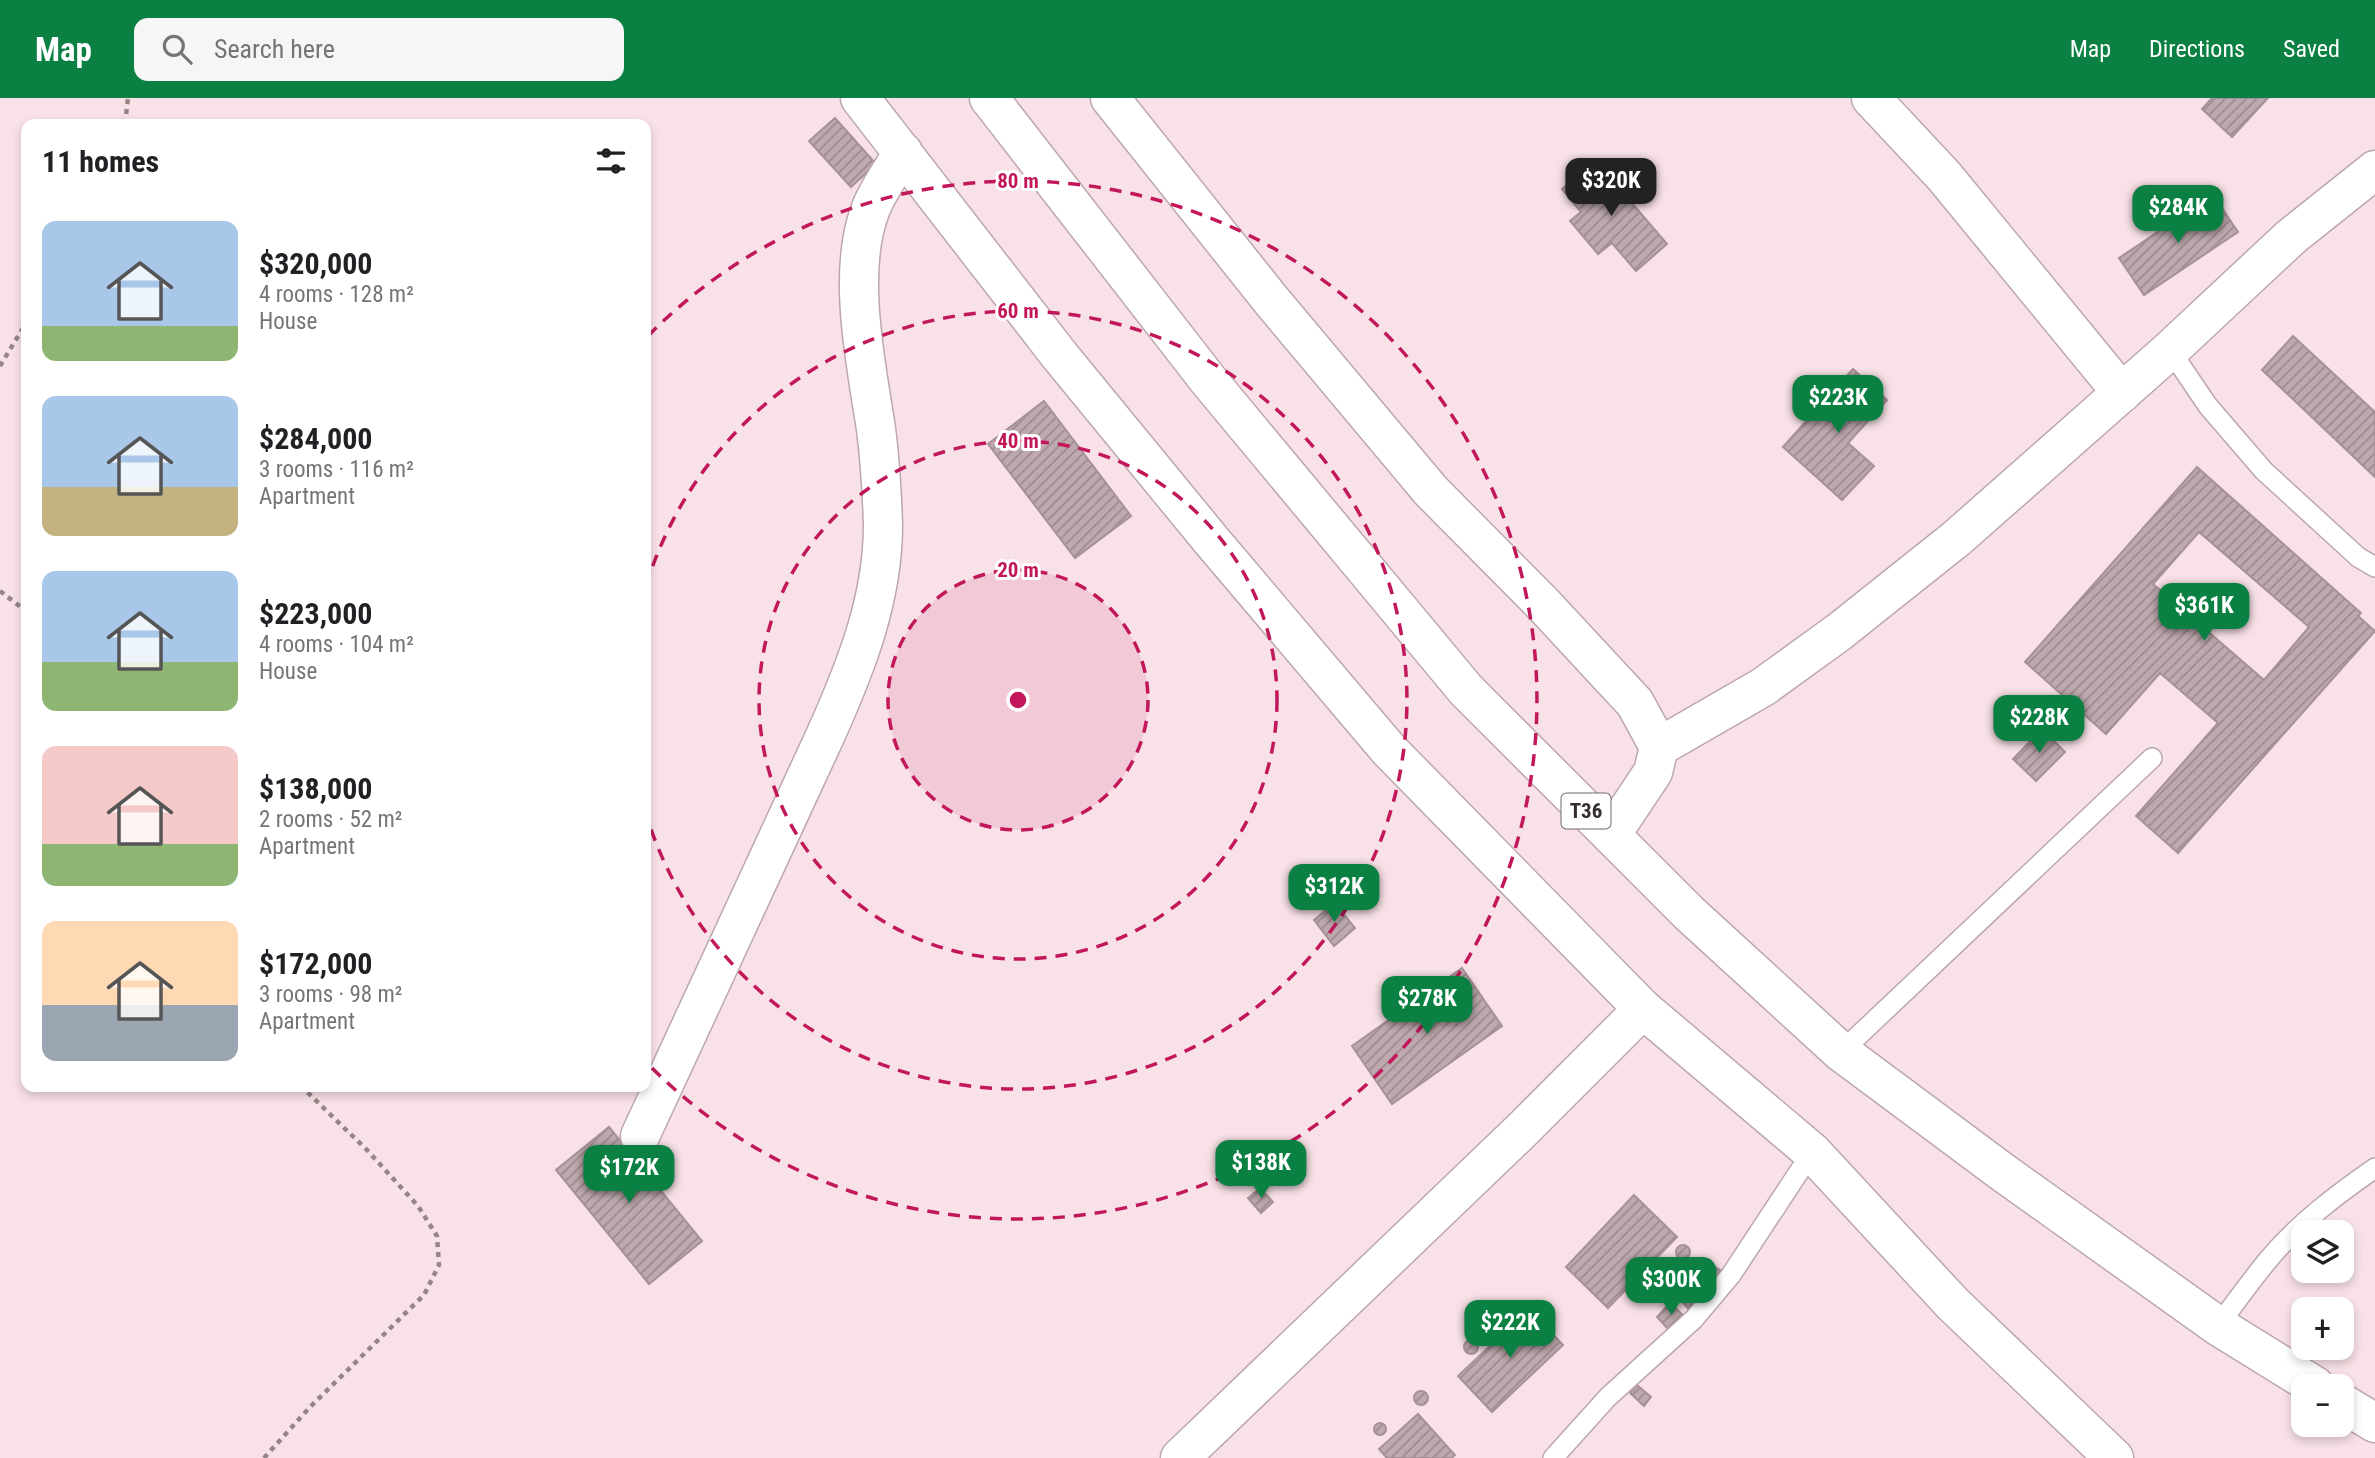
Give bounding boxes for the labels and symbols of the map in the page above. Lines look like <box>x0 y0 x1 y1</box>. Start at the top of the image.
pin: $320K <box>1562 158 1660 218</box>
text: 80 m <box>997 169 1039 193</box>
pin: $284K <box>2129 186 2227 245</box>
text: 60 m <box>997 299 1039 323</box>
pin: $223K <box>1789 376 1887 435</box>
text: 40 m <box>997 429 1039 453</box>
text: 20 m <box>997 558 1039 582</box>
pin: $361K <box>2155 584 2253 643</box>
centre of rings <box>1006 688 1030 712</box>
pin: $228K <box>1990 696 2088 755</box>
road number: T36 <box>1562 794 1610 828</box>
pin: $312K <box>1285 864 1383 924</box>
pin: $278K <box>1378 976 1476 1036</box>
pin: $138K <box>1212 1140 1310 1200</box>
pin: $172K <box>580 1146 678 1205</box>
pin: $300K <box>1622 1258 1720 1317</box>
pin: $222K <box>1461 1300 1559 1360</box>

